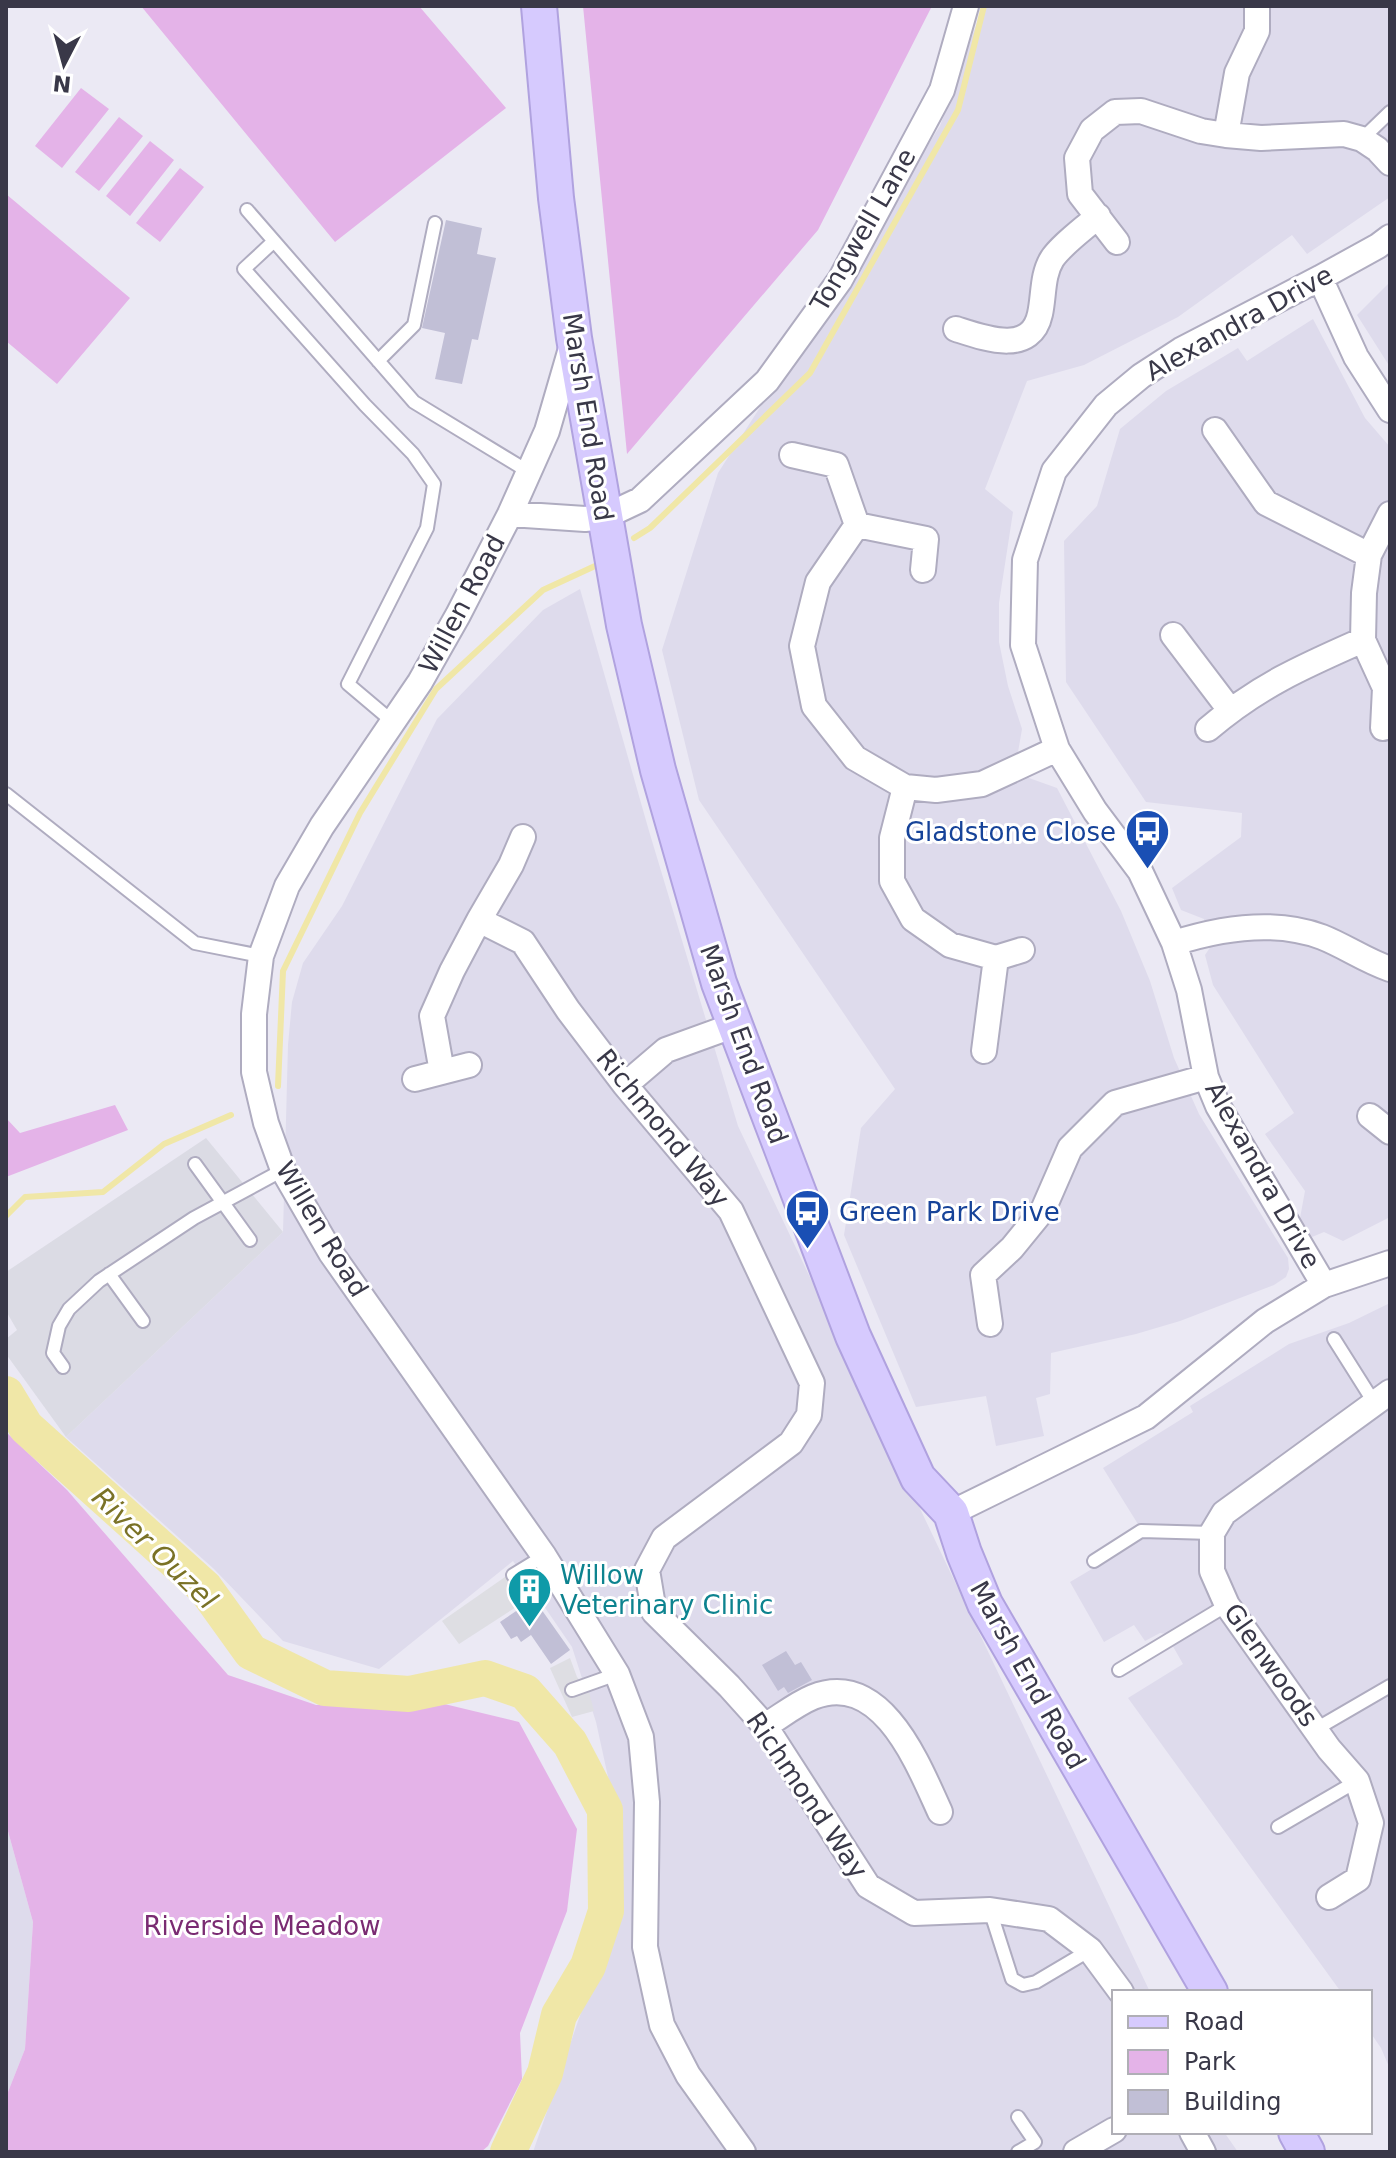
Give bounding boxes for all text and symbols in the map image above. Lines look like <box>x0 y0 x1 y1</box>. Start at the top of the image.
north arrow <box>24 24 104 104</box>
text: N <box>51 70 72 97</box>
street label: Tongwell Lane <box>804 143 922 318</box>
street label: Alexandra Drive <box>1140 259 1338 387</box>
street label: Marsh End Road <box>557 311 619 523</box>
street label: Willen Road <box>413 530 511 678</box>
bus stop icon: Gladstone Close <box>1123 808 1171 871</box>
place label: Gladstone Close <box>905 817 1116 847</box>
street label: Marsh End Road <box>694 940 794 1148</box>
street label: Richmond Way <box>590 1043 736 1213</box>
street label: Alexandra Drive <box>1199 1076 1327 1274</box>
street label: Willen Road <box>270 1156 374 1302</box>
bus stop icon: Green Park Drive <box>784 1188 832 1251</box>
place label: Green Park Drive <box>839 1197 1060 1227</box>
water label: River Ouzel <box>85 1481 224 1616</box>
place label: Willow Veterinary Clinic <box>560 1560 773 1620</box>
building icon: Willow Veterinary Clinic <box>505 1566 553 1629</box>
street label: Marsh End Road <box>964 1576 1092 1774</box>
street label: Glenwoods <box>1218 1598 1324 1732</box>
street label: Richmond Way <box>740 1706 874 1884</box>
park label: Riverside Meadow <box>144 1911 380 1941</box>
legend <box>1112 1990 1372 2134</box>
text: Road <box>1184 2008 1244 2036</box>
text: Park <box>1184 2048 1236 2076</box>
text: Building <box>1184 2088 1281 2116</box>

